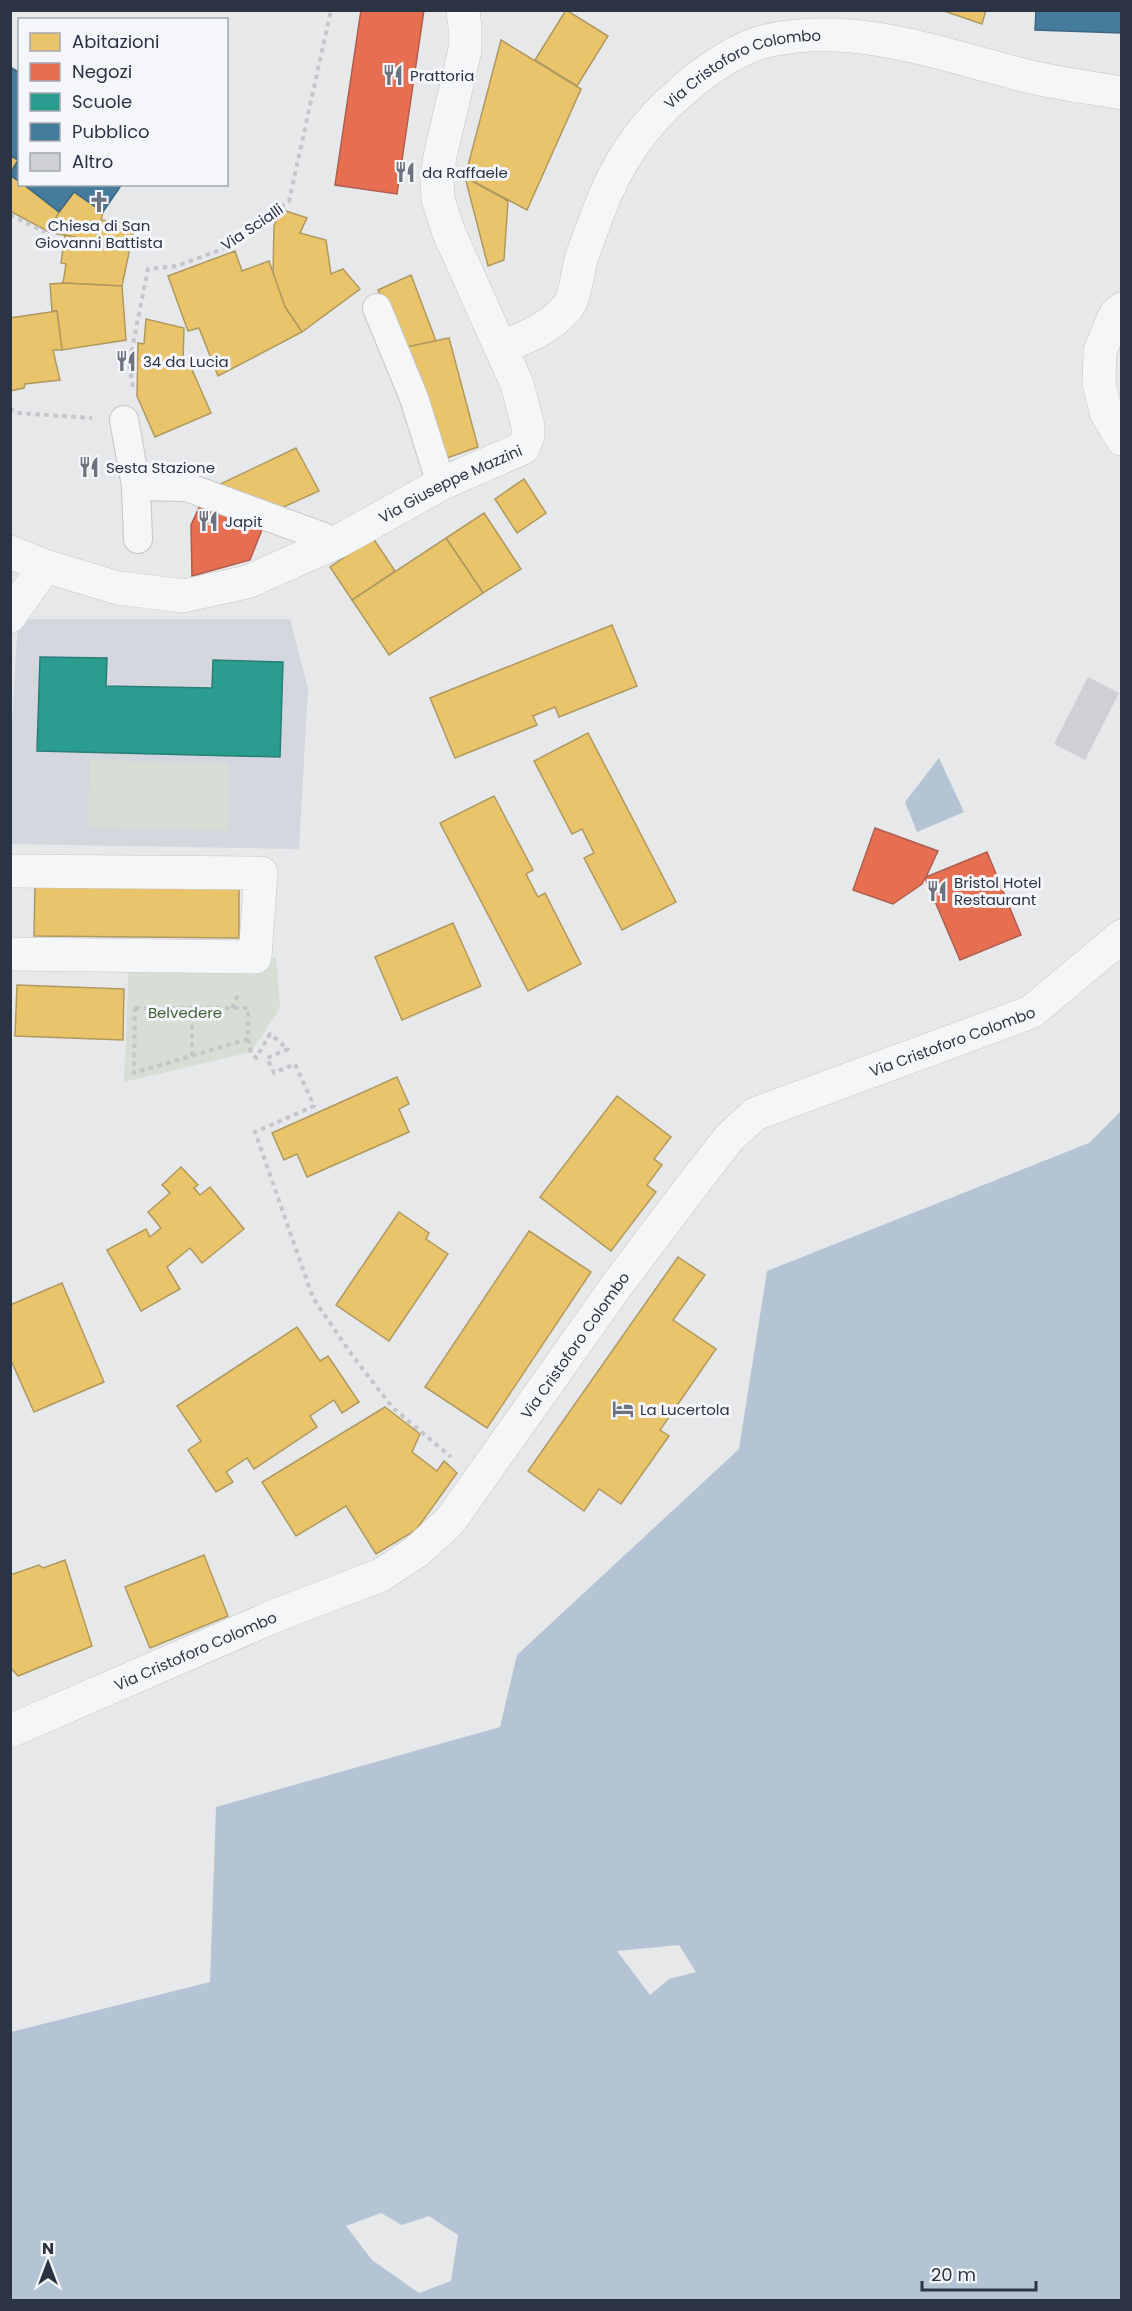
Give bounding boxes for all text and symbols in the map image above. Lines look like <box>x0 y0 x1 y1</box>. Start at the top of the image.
legend <box>18 18 228 186</box>
street label: Via Cristoforo Colombo <box>659 24 821 113</box>
text: Abitazioni <box>72 29 160 54</box>
text: Negozi <box>72 59 132 84</box>
restaurant icon: Prattoria <box>381 63 405 87</box>
place label: Prattoria <box>410 65 474 86</box>
text: Scuole <box>72 89 132 114</box>
text: Pubblico <box>72 119 150 144</box>
text: Altro <box>72 149 113 174</box>
restaurant icon: da Raffaele <box>393 160 417 184</box>
place label: da Raffaele <box>422 162 508 183</box>
church icon: Chiesa di San Giovanni Battista <box>87 190 111 214</box>
street label: Via Scialli <box>217 199 287 255</box>
place label: Chiesa di San Giovanni Battista <box>35 215 163 253</box>
restaurant icon: 34 da Lucia <box>114 349 138 373</box>
place label: 34 da Lucia <box>143 351 229 372</box>
street label: Via Giuseppe Mazzini <box>375 439 525 527</box>
restaurant icon: Sesta Stazione <box>77 455 101 479</box>
place label: Sesta Stazione <box>106 457 215 478</box>
restaurant icon: Japit <box>196 509 220 533</box>
place label: Japit <box>225 511 262 532</box>
place label: Bristol Hotel Restaurant <box>954 872 1042 910</box>
restaurant icon: Bristol Hotel Restaurant <box>925 879 949 903</box>
street label: Via Cristoforo Colombo <box>866 1001 1038 1081</box>
park label: Belvedere <box>148 1002 222 1023</box>
street label: Via Cristoforo Colombo <box>515 1267 634 1423</box>
hotel icon: La Lucertola <box>611 1397 635 1421</box>
place label: La Lucertola <box>640 1399 730 1420</box>
street label: Via Cristoforo Colombo <box>111 1606 280 1695</box>
north arrow <box>18 2233 78 2293</box>
text: N <box>42 2237 54 2260</box>
scale bar <box>922 2254 1036 2292</box>
text: 20 m <box>931 2262 976 2287</box>

